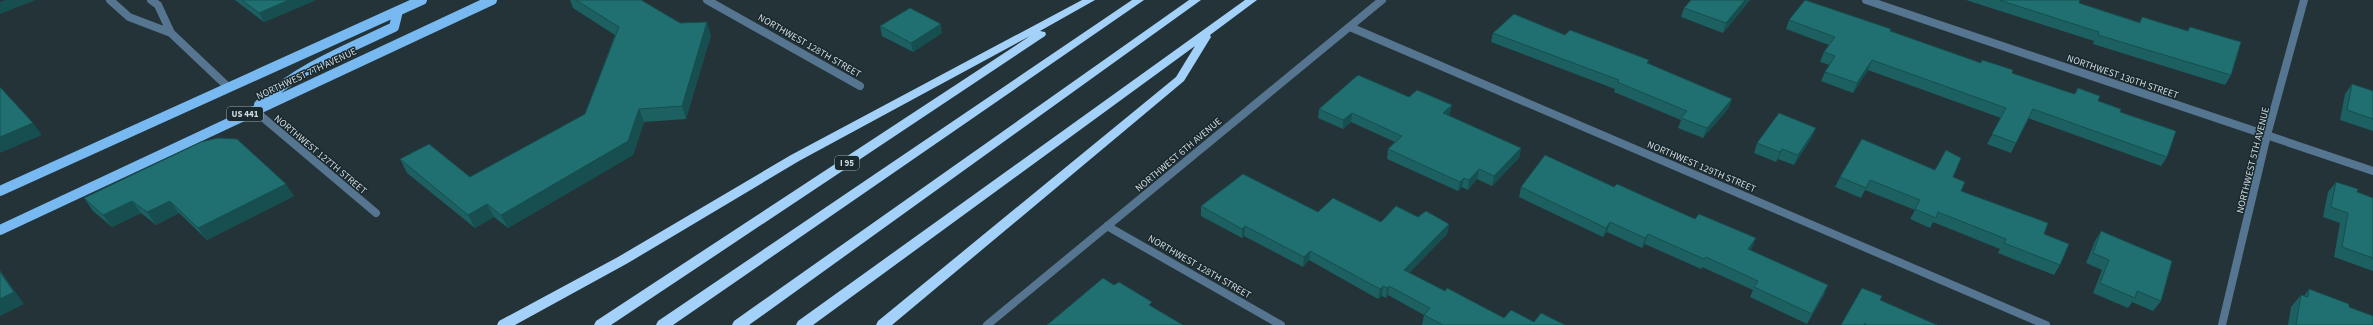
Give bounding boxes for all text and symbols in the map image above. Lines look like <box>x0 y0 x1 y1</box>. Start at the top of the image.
street label: NORTHWEST 128TH STREET <box>755 11 864 82</box>
street label: NORTHWEST 7TH AVENUE <box>254 45 359 103</box>
street label: NORTHWEST 130TH STREET <box>2065 51 2181 103</box>
street label: NORTHWEST 5TH AVENUE <box>2233 106 2273 215</box>
road number: US 441 <box>227 107 263 121</box>
street label: NORTHWEST 127TH STREET <box>271 112 370 198</box>
street label: NORTHWEST 6TH AVENUE <box>1132 114 1225 195</box>
street label: NORTHWEST 129TH STREET <box>1645 138 1759 196</box>
road number: I 95 <box>835 156 859 170</box>
street label: NORTHWEST 128TH STREET <box>1145 232 1254 303</box>

